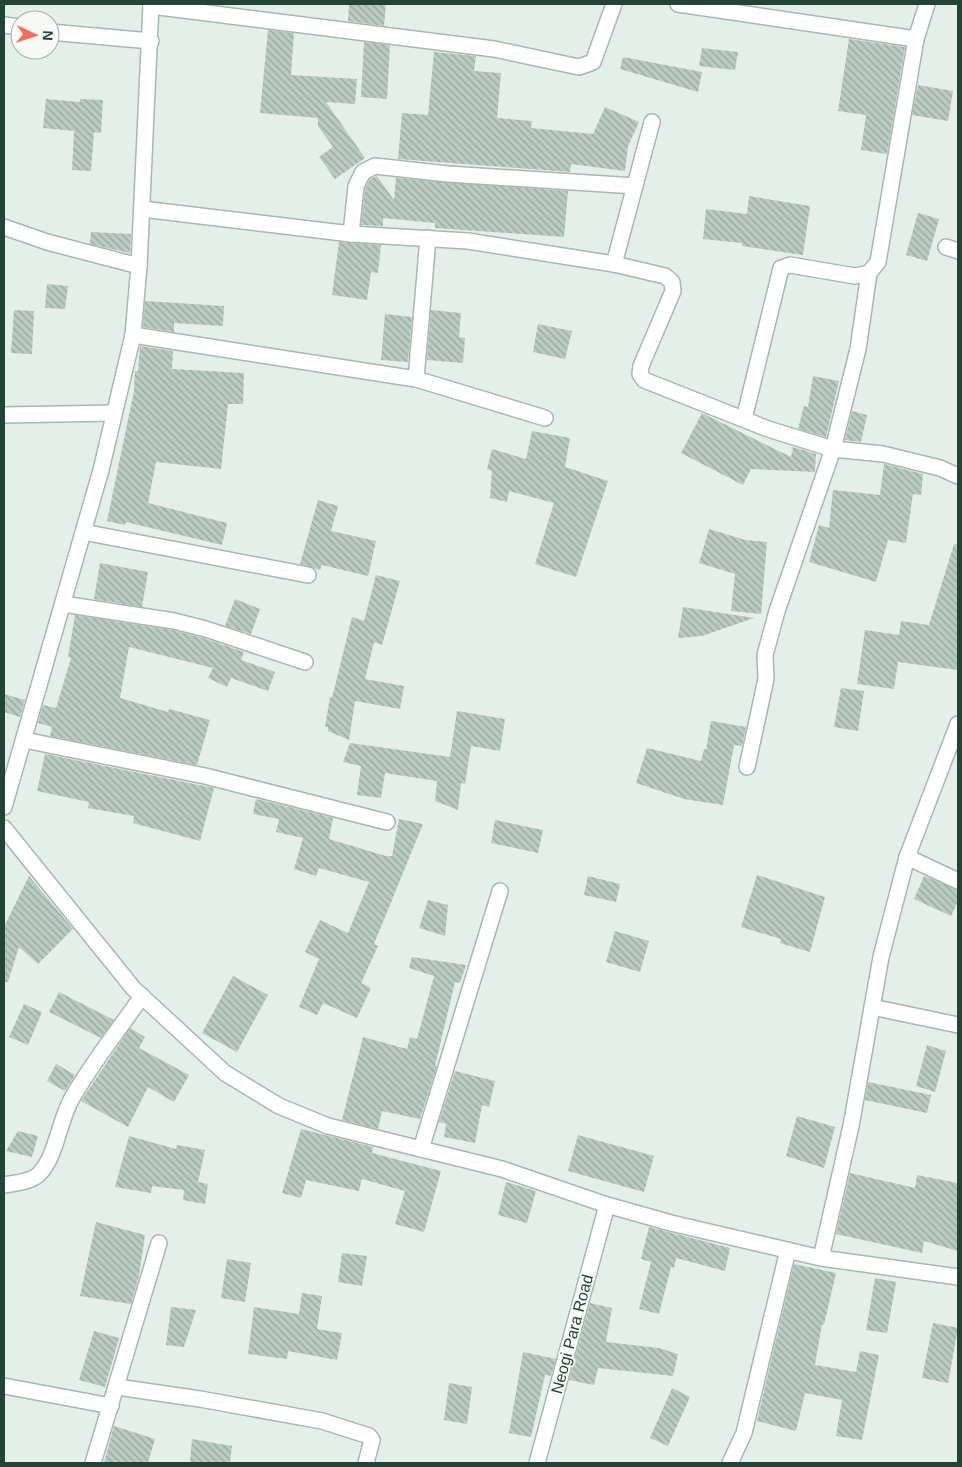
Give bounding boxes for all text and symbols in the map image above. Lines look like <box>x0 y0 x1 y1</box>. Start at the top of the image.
north arrow <box>10 10 60 60</box>
text: N <box>40 30 56 41</box>
street label: Neogi Para Road <box>548 1273 596 1395</box>

